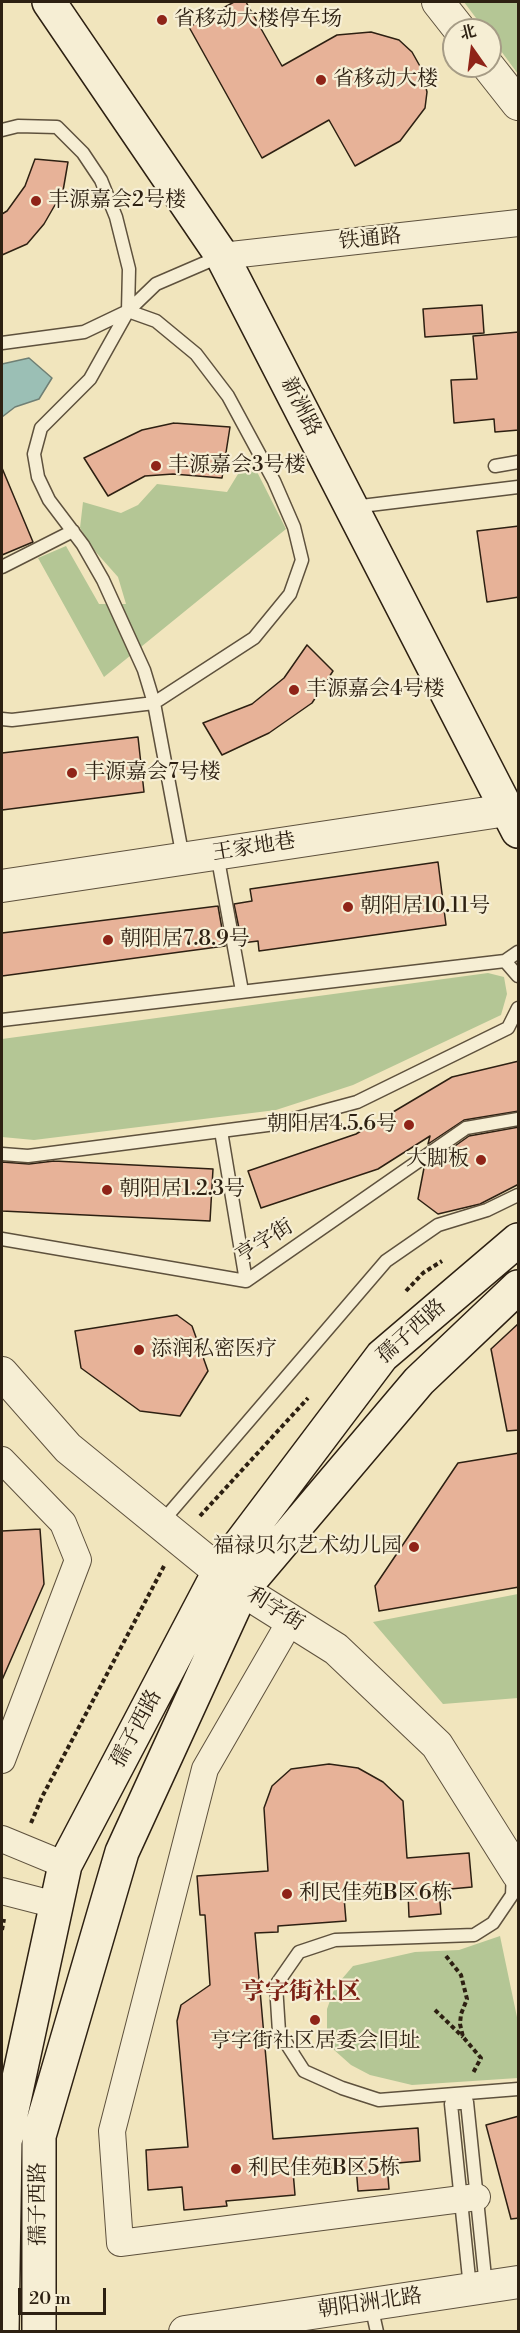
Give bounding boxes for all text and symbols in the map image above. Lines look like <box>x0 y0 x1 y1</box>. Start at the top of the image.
place label: 省移动大楼停车场 <box>174 7 342 33</box>
marker: 省移动大楼停车场 <box>155 13 169 27</box>
north arrow <box>442 18 502 78</box>
text: 北 <box>458 21 478 44</box>
place label: 省移动大楼 <box>333 67 438 93</box>
marker: 省移动大楼 <box>314 73 328 87</box>
place label: 丰源嘉会2号楼 <box>48 188 186 214</box>
marker: 丰源嘉会2号楼 <box>29 194 43 208</box>
street label: 铁通路 <box>337 224 403 256</box>
street label: 新洲路 <box>274 373 326 441</box>
place label: 丰源嘉会3号楼 <box>168 453 306 479</box>
marker: 丰源嘉会3号楼 <box>149 459 163 473</box>
place label: 丰源嘉会4号楼 <box>306 677 444 703</box>
marker: 丰源嘉会4号楼 <box>287 683 301 697</box>
place label: 丰源嘉会7号楼 <box>84 760 221 786</box>
marker: 丰源嘉会7号楼 <box>65 766 79 780</box>
street label: 王家地巷 <box>211 829 297 867</box>
place label: 朝阳居10.11号 <box>360 894 490 920</box>
marker: 朝阳居10.11号 <box>341 900 355 914</box>
place label: 朝阳居7.8.9号 <box>120 927 250 953</box>
marker: 朝阳居7.8.9号 <box>101 933 115 947</box>
place label: 朝阳居4.5.6号 <box>267 1112 397 1138</box>
marker: 朝阳居4.5.6号 <box>402 1118 416 1132</box>
place label: 大脚板 <box>406 1147 469 1173</box>
marker: 大脚板 <box>474 1153 488 1167</box>
place label: 朝阳居1.2.3号 <box>119 1177 245 1203</box>
marker: 朝阳居1.2.3号 <box>100 1183 114 1197</box>
street label: 亨字街 <box>232 1215 298 1269</box>
street label: 孺子西路 <box>372 1295 452 1369</box>
place label: 添润私密医疗 <box>151 1337 277 1363</box>
marker: 添润私密医疗 <box>132 1343 146 1357</box>
place label: 福禄贝尔艺术幼儿园 <box>213 1534 402 1560</box>
marker: 福禄贝尔艺术幼儿园 <box>407 1540 421 1554</box>
street label: 利字街 <box>242 1583 308 1637</box>
street label: 孺子西路 <box>106 1686 168 1772</box>
place label: 利民佳苑B区6栋 <box>299 1881 452 1907</box>
marker: 利民佳苑B区6栋 <box>280 1887 294 1901</box>
district label: 亨字街社区 <box>241 1979 361 2007</box>
marker: 亨字街社区居委会旧址 <box>308 2013 322 2027</box>
place label: 亨字街社区居委会旧址 <box>210 2029 420 2055</box>
place label: 利民佳苑B区5栋 <box>248 2156 400 2182</box>
street label: 孺子西路 <box>26 2162 52 2246</box>
marker: 利民佳苑B区5栋 <box>229 2162 243 2176</box>
scale bar <box>21 2276 110 2314</box>
street label: 朝阳洲北路 <box>316 2284 424 2324</box>
text: 20 m <box>29 2287 71 2310</box>

